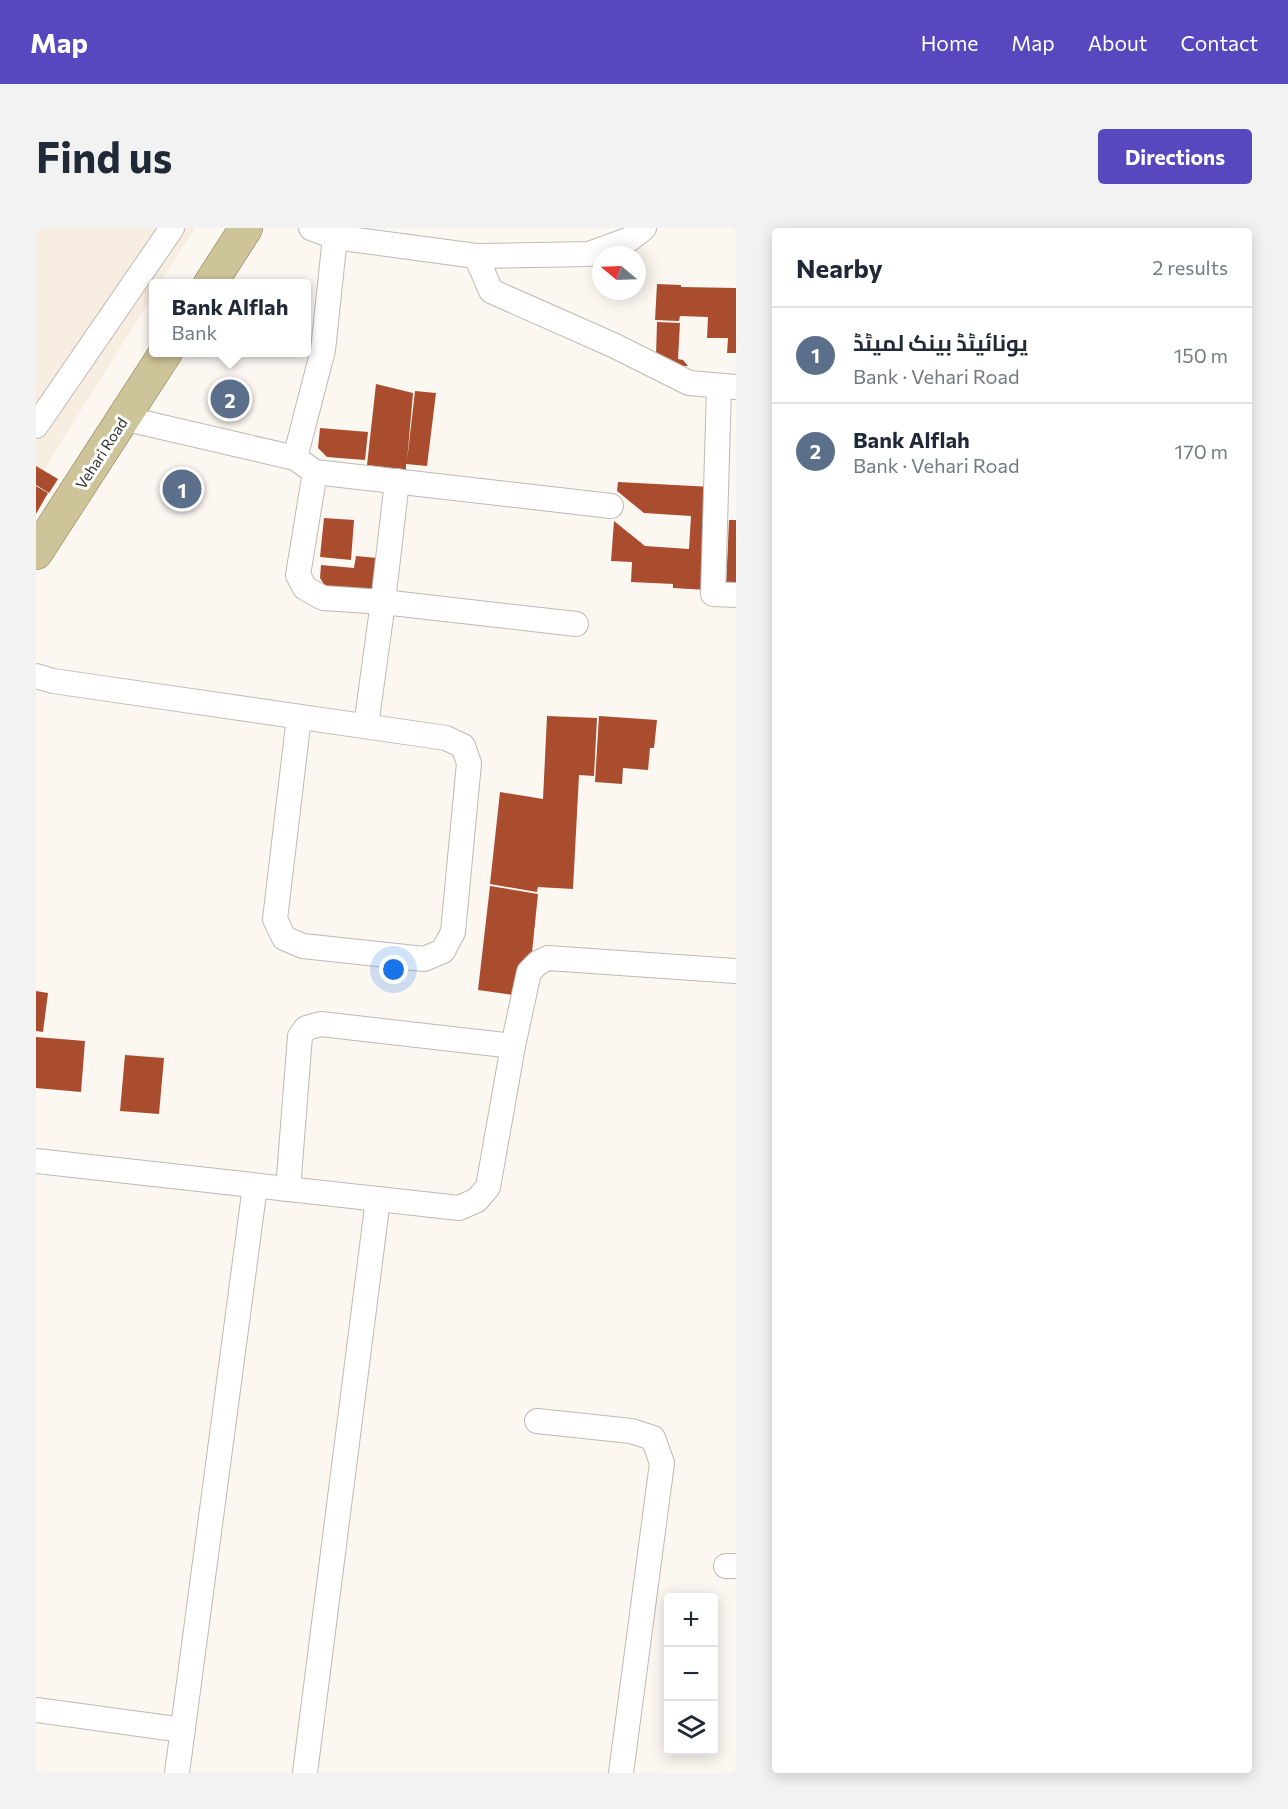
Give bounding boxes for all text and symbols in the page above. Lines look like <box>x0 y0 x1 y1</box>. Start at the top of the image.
text: Map <box>30 25 88 59</box>
text: Home <box>921 30 978 55</box>
text: Map <box>1011 30 1055 55</box>
text: About <box>1088 30 1147 55</box>
text: Contact <box>1180 30 1258 55</box>
button: Directions <box>1098 129 1252 184</box>
text: Find us <box>36 130 172 182</box>
north arrow <box>592 246 646 300</box>
text: Nearby <box>796 252 883 283</box>
text: 2 results <box>1152 255 1228 279</box>
popup <box>149 279 311 357</box>
text: Bank Alflah <box>172 293 288 320</box>
text: Bank <box>172 320 217 344</box>
text: یونائیٹڈ بینک لمیٹڈ <box>853 329 1028 356</box>
text: 1 <box>811 343 820 367</box>
text: 150 m <box>1174 343 1228 367</box>
text: Bank · Vehari Road <box>853 364 1020 388</box>
pin: 2 <box>210 376 250 422</box>
street label: Vehari Road <box>71 414 131 492</box>
text: Bank Alflah <box>853 426 970 453</box>
text: 2 <box>810 439 821 463</box>
text: 170 m <box>1175 439 1228 463</box>
text: Bank · Vehari Road <box>853 453 1020 477</box>
pin: 1 <box>162 466 202 512</box>
your location <box>379 955 408 984</box>
map controls <box>664 1593 718 1755</box>
button: + <box>664 1593 718 1647</box>
button: − <box>664 1647 718 1701</box>
button: layers <box>664 1701 718 1755</box>

